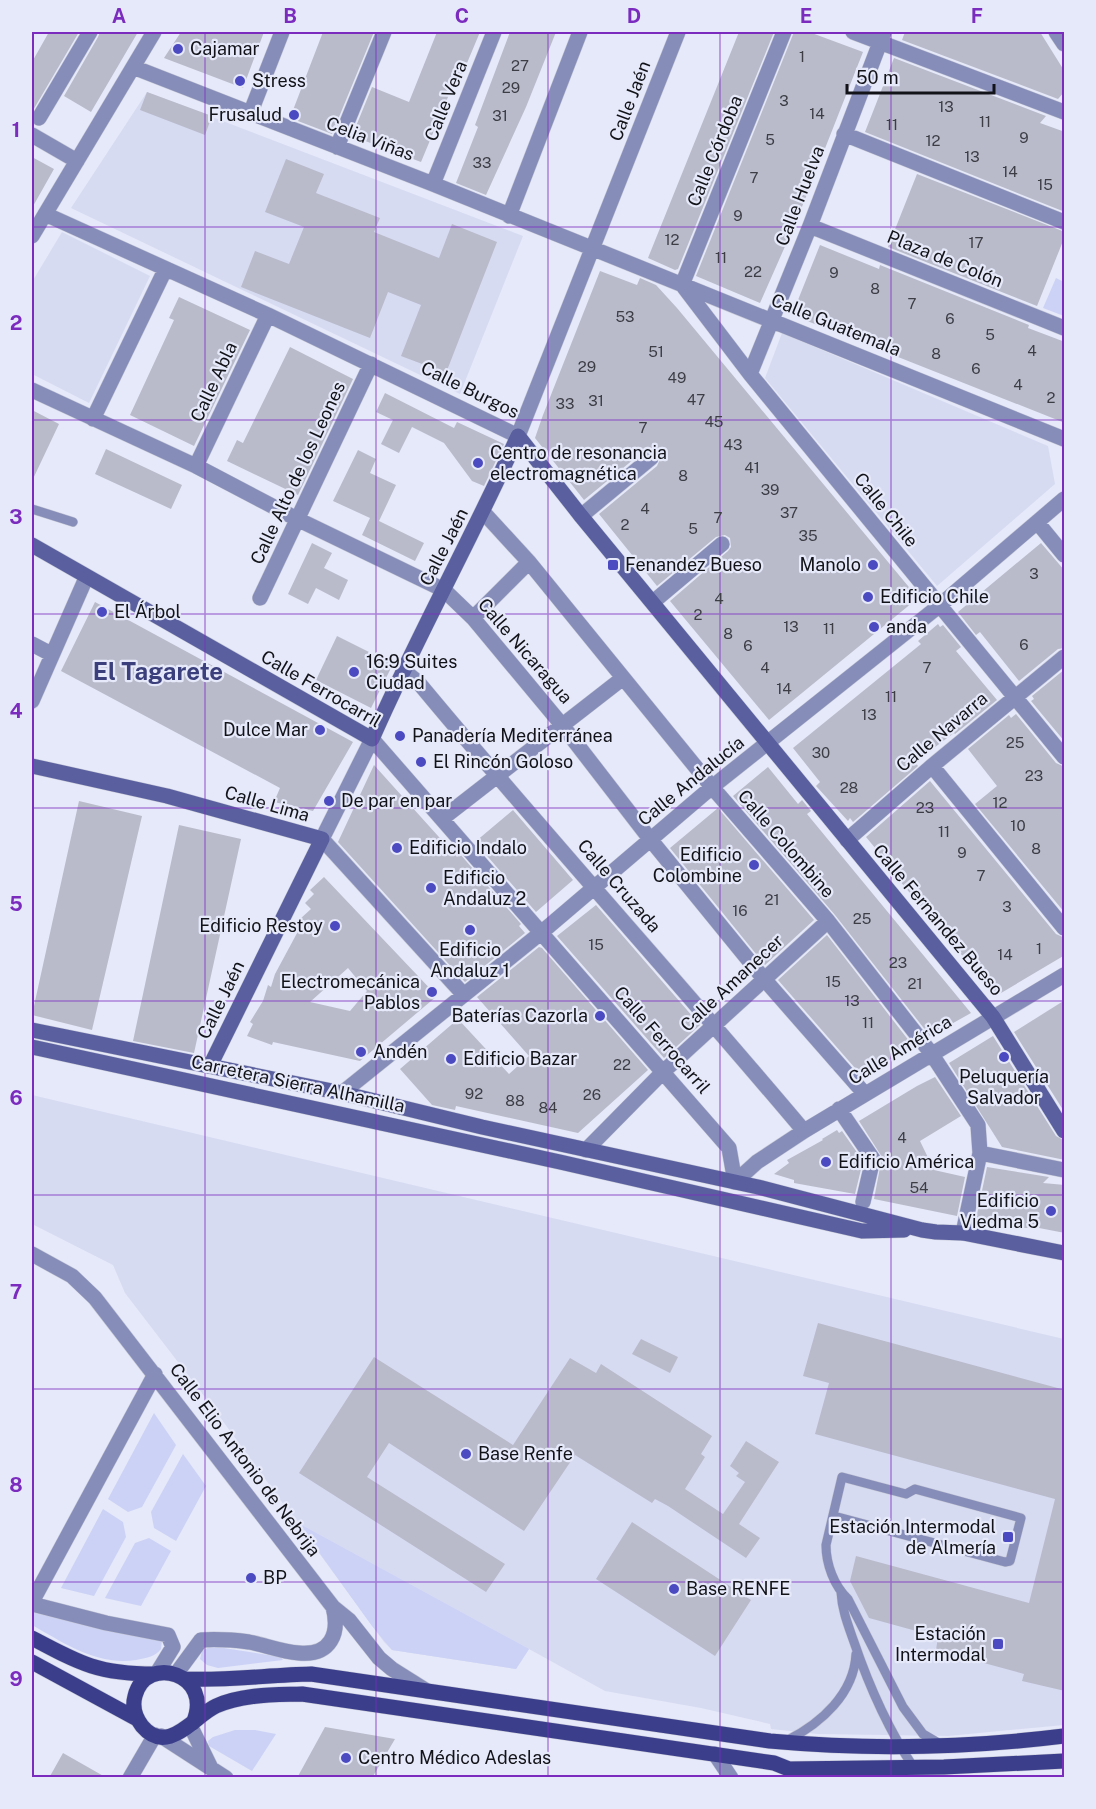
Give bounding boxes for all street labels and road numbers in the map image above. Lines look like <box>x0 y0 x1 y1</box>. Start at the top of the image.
street label: Calle Vera <box>420 58 471 144</box>
street label: Calle Jaén <box>605 58 654 144</box>
street label: Calle Córdoba <box>683 92 746 209</box>
street label: Celia Viñas <box>323 112 417 165</box>
street label: Calle Huelva <box>771 143 828 249</box>
street label: Plaza de Colón <box>884 226 1006 291</box>
street label: Calle Guatemala <box>768 289 904 360</box>
street label: Calle Abla <box>186 339 241 425</box>
street label: Calle Burgos <box>418 357 523 422</box>
street label: Calle Alto de los Leones <box>246 378 349 567</box>
street label: Calle Chile <box>850 468 923 551</box>
street label: Calle Jaén <box>415 504 472 589</box>
street label: Calle Nicaragua <box>474 594 577 708</box>
street label: Calle Ferrocarril <box>257 646 385 731</box>
street label: Calle Navarra <box>892 687 992 776</box>
street label: Calle Andalucía <box>633 731 748 830</box>
street label: Calle Lima <box>222 781 312 826</box>
street label: Calle Colombine <box>734 785 839 902</box>
street label: Calle Cruzada <box>573 835 665 936</box>
street label: Calle Fernandez Bueso <box>869 840 1008 1000</box>
street label: Calle Amanecer <box>676 930 787 1036</box>
street label: Calle Jaén <box>193 957 248 1042</box>
street label: Calle Ferrocarril <box>610 982 715 1098</box>
street label: Calle América <box>844 1011 955 1089</box>
street label: Carretera Sierra Alhamilla <box>189 1051 407 1116</box>
street label: Calle Elio Antonio de Nebrija <box>166 1359 325 1560</box>

